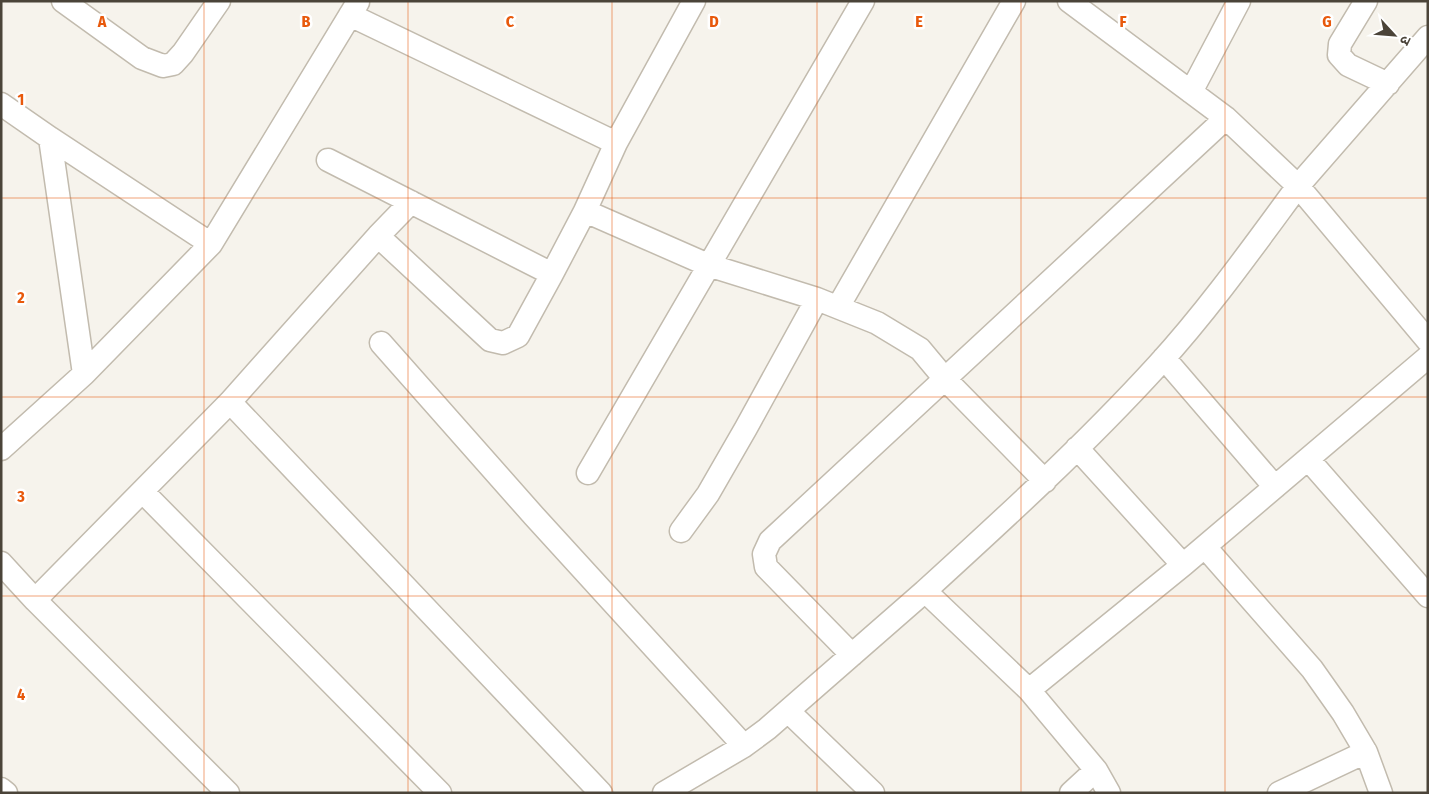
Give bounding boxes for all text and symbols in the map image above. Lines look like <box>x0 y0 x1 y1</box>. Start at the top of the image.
north arrow <box>1369 10 1419 60</box>
text: A <box>97 12 107 31</box>
text: B <box>302 12 311 31</box>
text: C <box>506 12 515 31</box>
text: D <box>709 12 719 31</box>
text: E <box>915 12 923 31</box>
text: F <box>1119 12 1127 31</box>
text: G <box>1322 12 1332 31</box>
text: उ <box>1395 33 1415 49</box>
text: 1 <box>18 90 24 109</box>
text: 2 <box>16 288 25 307</box>
text: 3 <box>16 487 25 506</box>
text: 4 <box>17 685 25 704</box>

